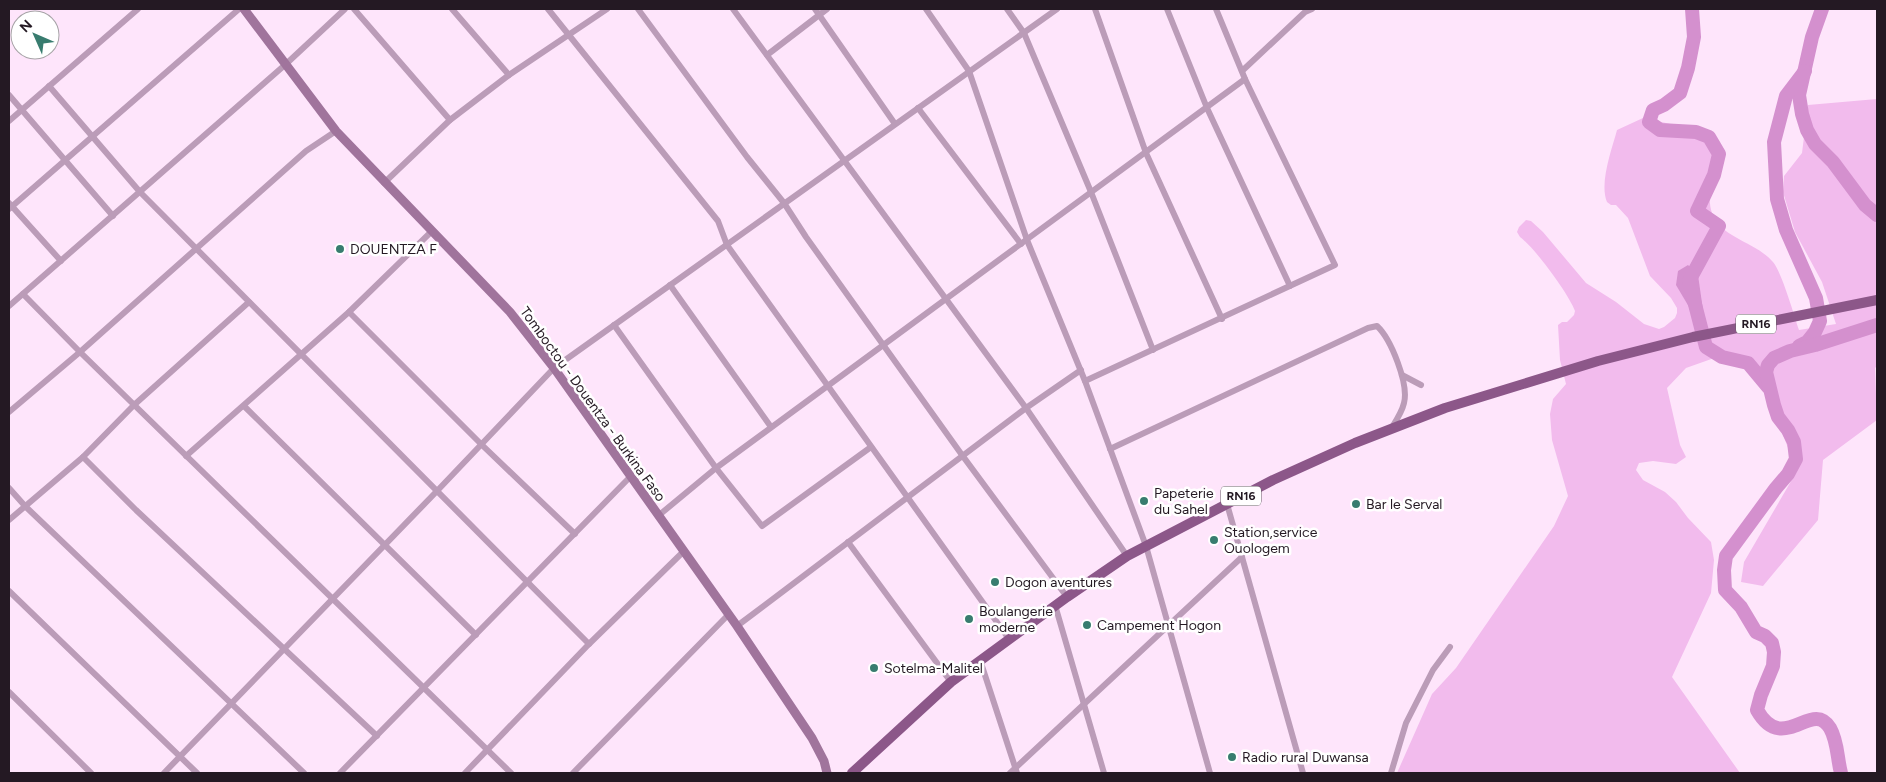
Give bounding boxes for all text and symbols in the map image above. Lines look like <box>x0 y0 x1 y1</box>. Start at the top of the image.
north arrow <box>10 10 60 60</box>
text: N <box>16 16 36 36</box>
place label: DOUENTZA F <box>350 241 437 258</box>
marker: DOUENTZA F <box>334 243 346 255</box>
street label: Tomboctou - Douentza - Burkina Faso <box>516 304 669 505</box>
road number: RN16 <box>1736 314 1776 334</box>
place label: Papeterie du Sahel <box>1154 485 1214 518</box>
road number: RN16 <box>1221 486 1261 506</box>
marker: Papeterie du Sahel <box>1138 495 1150 507</box>
place label: Bar le Serval <box>1366 496 1442 513</box>
marker: Bar le Serval <box>1350 498 1362 510</box>
place label: Station,service Ouologem <box>1224 524 1318 557</box>
marker: Station,service Ouologem <box>1208 534 1220 546</box>
place label: Dogon aventures <box>1005 574 1112 591</box>
marker: Dogon aventures <box>989 576 1001 588</box>
place label: Boulangerie moderne <box>979 603 1053 636</box>
marker: Boulangerie moderne <box>963 613 975 625</box>
place label: Campement Hogon <box>1097 617 1221 634</box>
marker: Campement Hogon <box>1081 619 1093 631</box>
place label: Sotelma-Malitel <box>884 660 983 677</box>
marker: Sotelma-Malitel <box>868 662 880 674</box>
place label: Radio rural Duwansa <box>1242 749 1369 766</box>
marker: Radio rural Duwansa <box>1226 751 1238 763</box>

